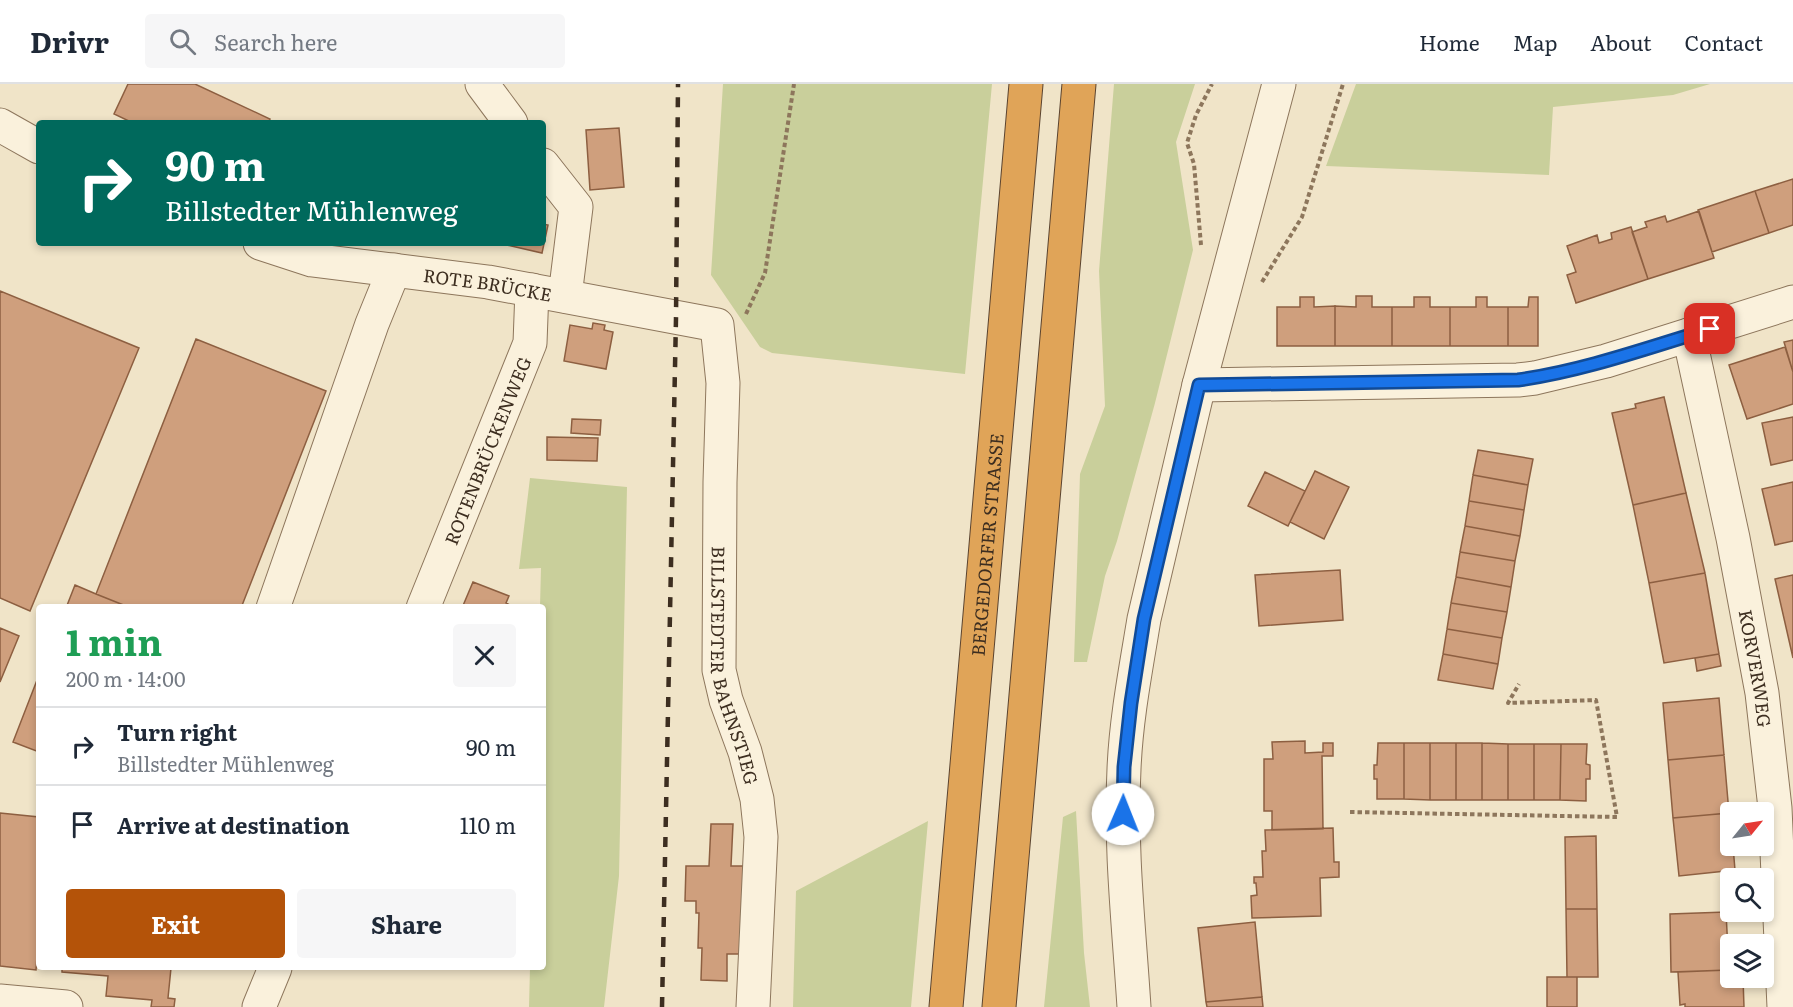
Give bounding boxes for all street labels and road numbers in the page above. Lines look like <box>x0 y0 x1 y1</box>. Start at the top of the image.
street label: ROTE BRÜCKE <box>422 261 554 307</box>
street label: ROTENBRÜCKENWEG <box>436 352 537 549</box>
street label: BERGEDORFER STRASSE <box>963 432 1009 657</box>
street label: BILLSTEDTER BAHNSTIEG <box>705 546 766 787</box>
street label: KORVERWEG <box>1733 607 1779 729</box>

